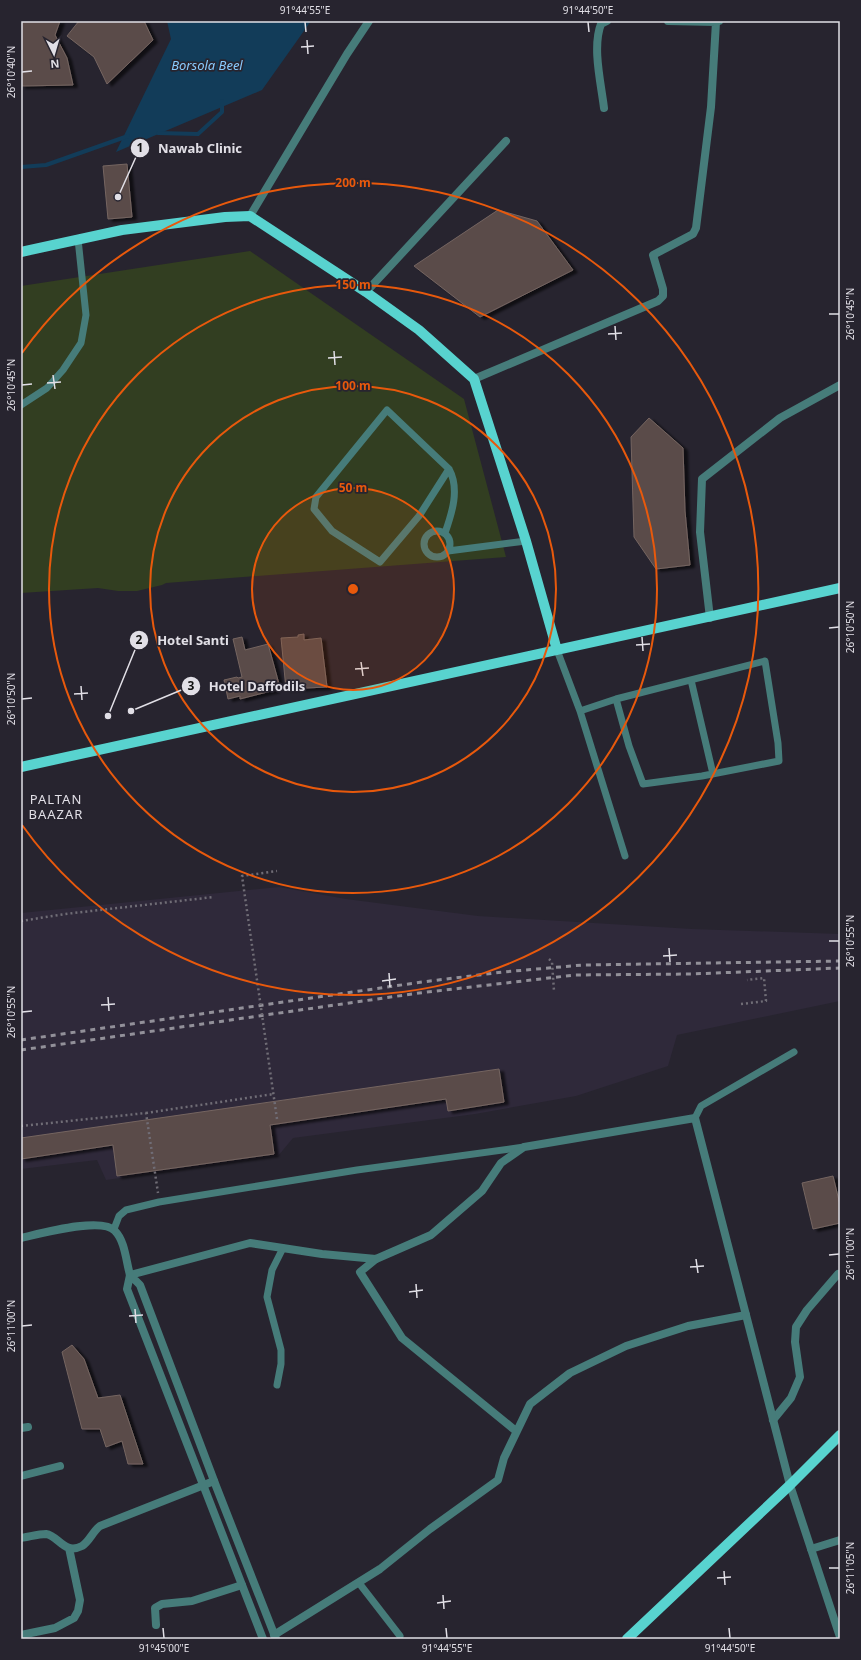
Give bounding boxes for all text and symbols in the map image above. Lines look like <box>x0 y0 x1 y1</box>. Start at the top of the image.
text: 91°44'55"E <box>280 3 330 17</box>
text: 91°44'50"E <box>563 3 613 17</box>
north arrow <box>34 34 74 74</box>
text: 26°10'40"N <box>4 46 18 98</box>
water label: Borsola Beel <box>171 56 243 74</box>
text: N <box>50 57 60 72</box>
callout: Nawab Clinic <box>130 135 250 160</box>
text: 1 <box>137 139 143 156</box>
text: Nawab Clinic <box>158 139 242 157</box>
text: 200 m <box>335 174 371 191</box>
text: 150 m <box>335 276 371 293</box>
text: 26°10'45"N <box>843 288 857 340</box>
text: 26°10'45"N <box>4 359 18 411</box>
text: 100 m <box>335 377 371 394</box>
text: 50 m <box>339 479 367 496</box>
centre of rings <box>346 582 360 596</box>
text: 26°10'50"N <box>843 601 857 653</box>
callout: Hotel Santi <box>129 628 237 653</box>
text: 2 <box>136 631 143 648</box>
text: Hotel Santi <box>157 631 229 649</box>
text: 26°10'50"N <box>4 673 18 725</box>
callout: Hotel Daffodils <box>181 674 313 699</box>
text: 3 <box>188 677 195 694</box>
text: Hotel Daffodils <box>209 677 305 695</box>
district label: PALTAN BAAZAR <box>29 790 83 823</box>
text: 26°10'55"N <box>843 915 857 967</box>
text: 26°10'55"N <box>4 986 18 1038</box>
text: 26°11'00"N <box>843 1228 857 1280</box>
text: 26°11'00"N <box>4 1300 18 1352</box>
text: 26°11'05"N <box>843 1542 857 1594</box>
text: 91°45'00"E <box>139 1641 189 1655</box>
text: 91°44'55"E <box>422 1641 472 1655</box>
text: 91°44'50"E <box>705 1641 755 1655</box>

